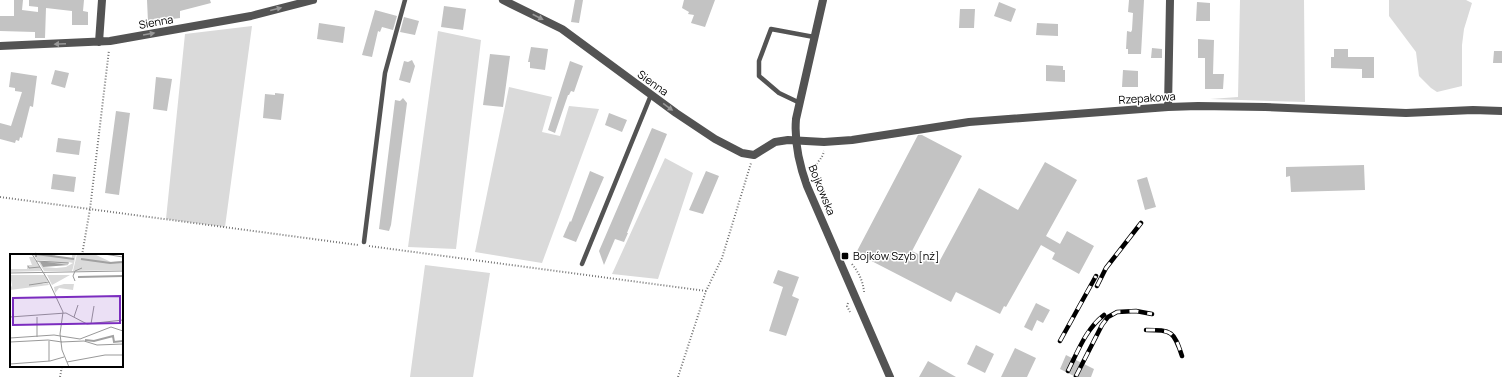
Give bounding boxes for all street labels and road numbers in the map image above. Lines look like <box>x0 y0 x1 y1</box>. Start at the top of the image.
street label: Sienna <box>137 11 174 32</box>
street label: Sienna <box>635 66 672 99</box>
street label: Rzepakowa <box>1118 88 1176 107</box>
street label: Bojkowska <box>806 162 839 217</box>

